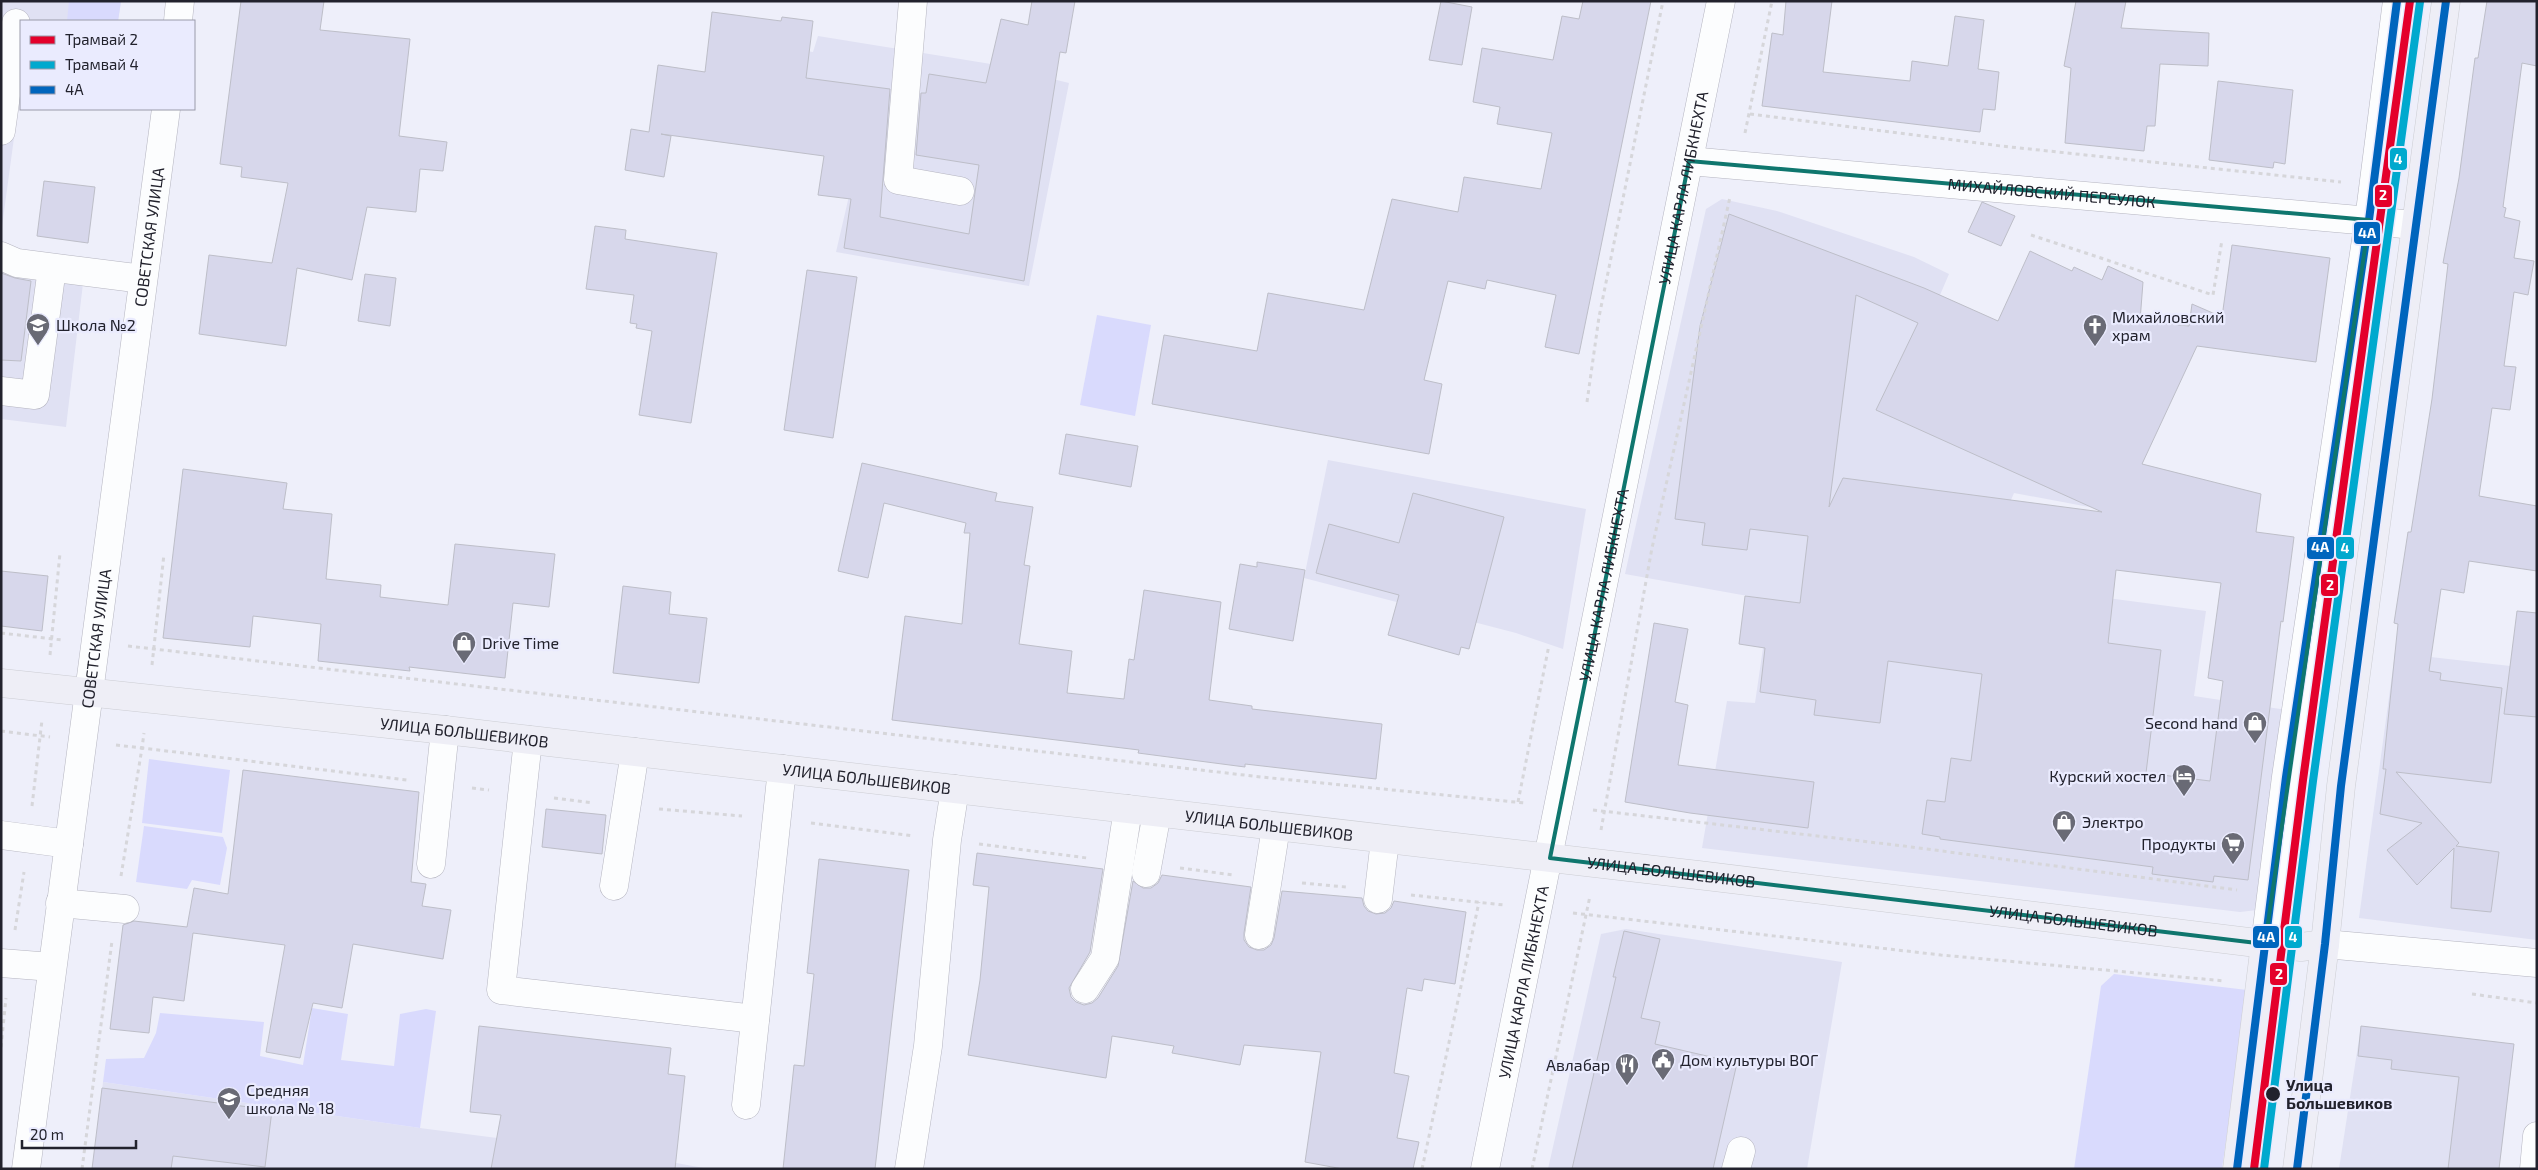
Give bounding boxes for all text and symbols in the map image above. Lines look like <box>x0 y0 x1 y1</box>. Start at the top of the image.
legend <box>20 20 195 110</box>
text: Трамвай 2 <box>65 30 138 48</box>
text: Трамвай 4 <box>65 55 139 73</box>
text: 4А <box>65 80 84 98</box>
street label: УЛИЦА КАРЛА ЛИБКНЕХТА <box>1654 89 1712 286</box>
line badge: 4 <box>2389 147 2408 171</box>
text: 4 <box>2394 150 2403 167</box>
street label: СОВЕТСКАЯ УЛИЦА <box>130 166 167 308</box>
street label: МИХАЙЛОВСКИЙ ПЕРЕУЛОК <box>1947 174 2157 211</box>
line badge: 2 <box>2374 184 2393 208</box>
text: 2 <box>2379 186 2387 203</box>
line badge: 4А <box>2353 221 2381 245</box>
text: 4А <box>2358 224 2377 241</box>
place label: Михайловский храм <box>2112 307 2224 344</box>
school or university icon: Школа №2 <box>25 312 51 346</box>
church icon: Михайловский храм <box>2082 313 2108 347</box>
place label: Школа №2 <box>56 315 136 334</box>
street label: УЛИЦА КАРЛА ЛИБКНЕХТА <box>1575 486 1632 683</box>
line badge: 4А <box>2306 536 2335 560</box>
line badge: 4 <box>2335 536 2355 560</box>
text: 4А <box>2311 538 2330 555</box>
text: 4 <box>2341 539 2350 556</box>
street label: СОВЕТСКАЯ УЛИЦА <box>77 568 114 709</box>
line badge: 2 <box>2320 573 2339 597</box>
text: 2 <box>2326 576 2334 593</box>
shop icon: Drive Time <box>451 630 477 664</box>
place label: Drive Time <box>482 633 559 652</box>
shop icon: Second hand <box>2242 710 2268 744</box>
street label: УЛИЦА БОЛЬШЕВИКОВ <box>379 713 550 751</box>
place label: Second hand <box>2145 713 2238 732</box>
street label: УЛИЦА БОЛЬШЕВИКОВ <box>782 759 952 797</box>
hotel icon: Курский хостел <box>2171 763 2197 797</box>
place label: Курский хостел <box>2049 766 2166 786</box>
street label: УЛИЦА БОЛЬШЕВИКОВ <box>1184 806 1354 844</box>
shop icon: Электро <box>2051 809 2077 843</box>
place label: Электро <box>2082 812 2144 831</box>
supermarket icon: Продукты <box>2220 831 2246 865</box>
place label: Продукты <box>2141 834 2216 854</box>
street label: УЛИЦА БОЛЬШЕВИКОВ <box>1586 852 1757 891</box>
street label: УЛИЦА КАРЛА ЛИБКНЕХТА <box>1494 883 1552 1080</box>
street label: УЛИЦА БОЛЬШЕВИКОВ <box>1988 901 2159 940</box>
line badge: 4А <box>2252 925 2280 949</box>
line badge: 4 <box>2284 925 2303 949</box>
text: 4А <box>2257 928 2276 945</box>
text: 4 <box>2289 928 2298 945</box>
line badge: 2 <box>2269 962 2288 986</box>
text: 2 <box>2275 965 2283 982</box>
public building icon: Дом культуры ВОГ <box>1650 1047 1676 1081</box>
place label: Дом культуры ВОГ <box>1680 1050 1818 1070</box>
restaurant icon: Авлабар <box>1614 1052 1640 1086</box>
place label: Авлабар <box>1546 1055 1610 1074</box>
place label: Улица Большевиков <box>2286 1075 2392 1112</box>
place label: Средняя школа № 18 <box>246 1080 335 1117</box>
marker: Улица Большевиков <box>2264 1085 2282 1103</box>
school or university icon: Средняя школа № 18 <box>216 1086 242 1120</box>
scale bar <box>22 1118 136 1150</box>
text: 20 m <box>30 1125 64 1143</box>

